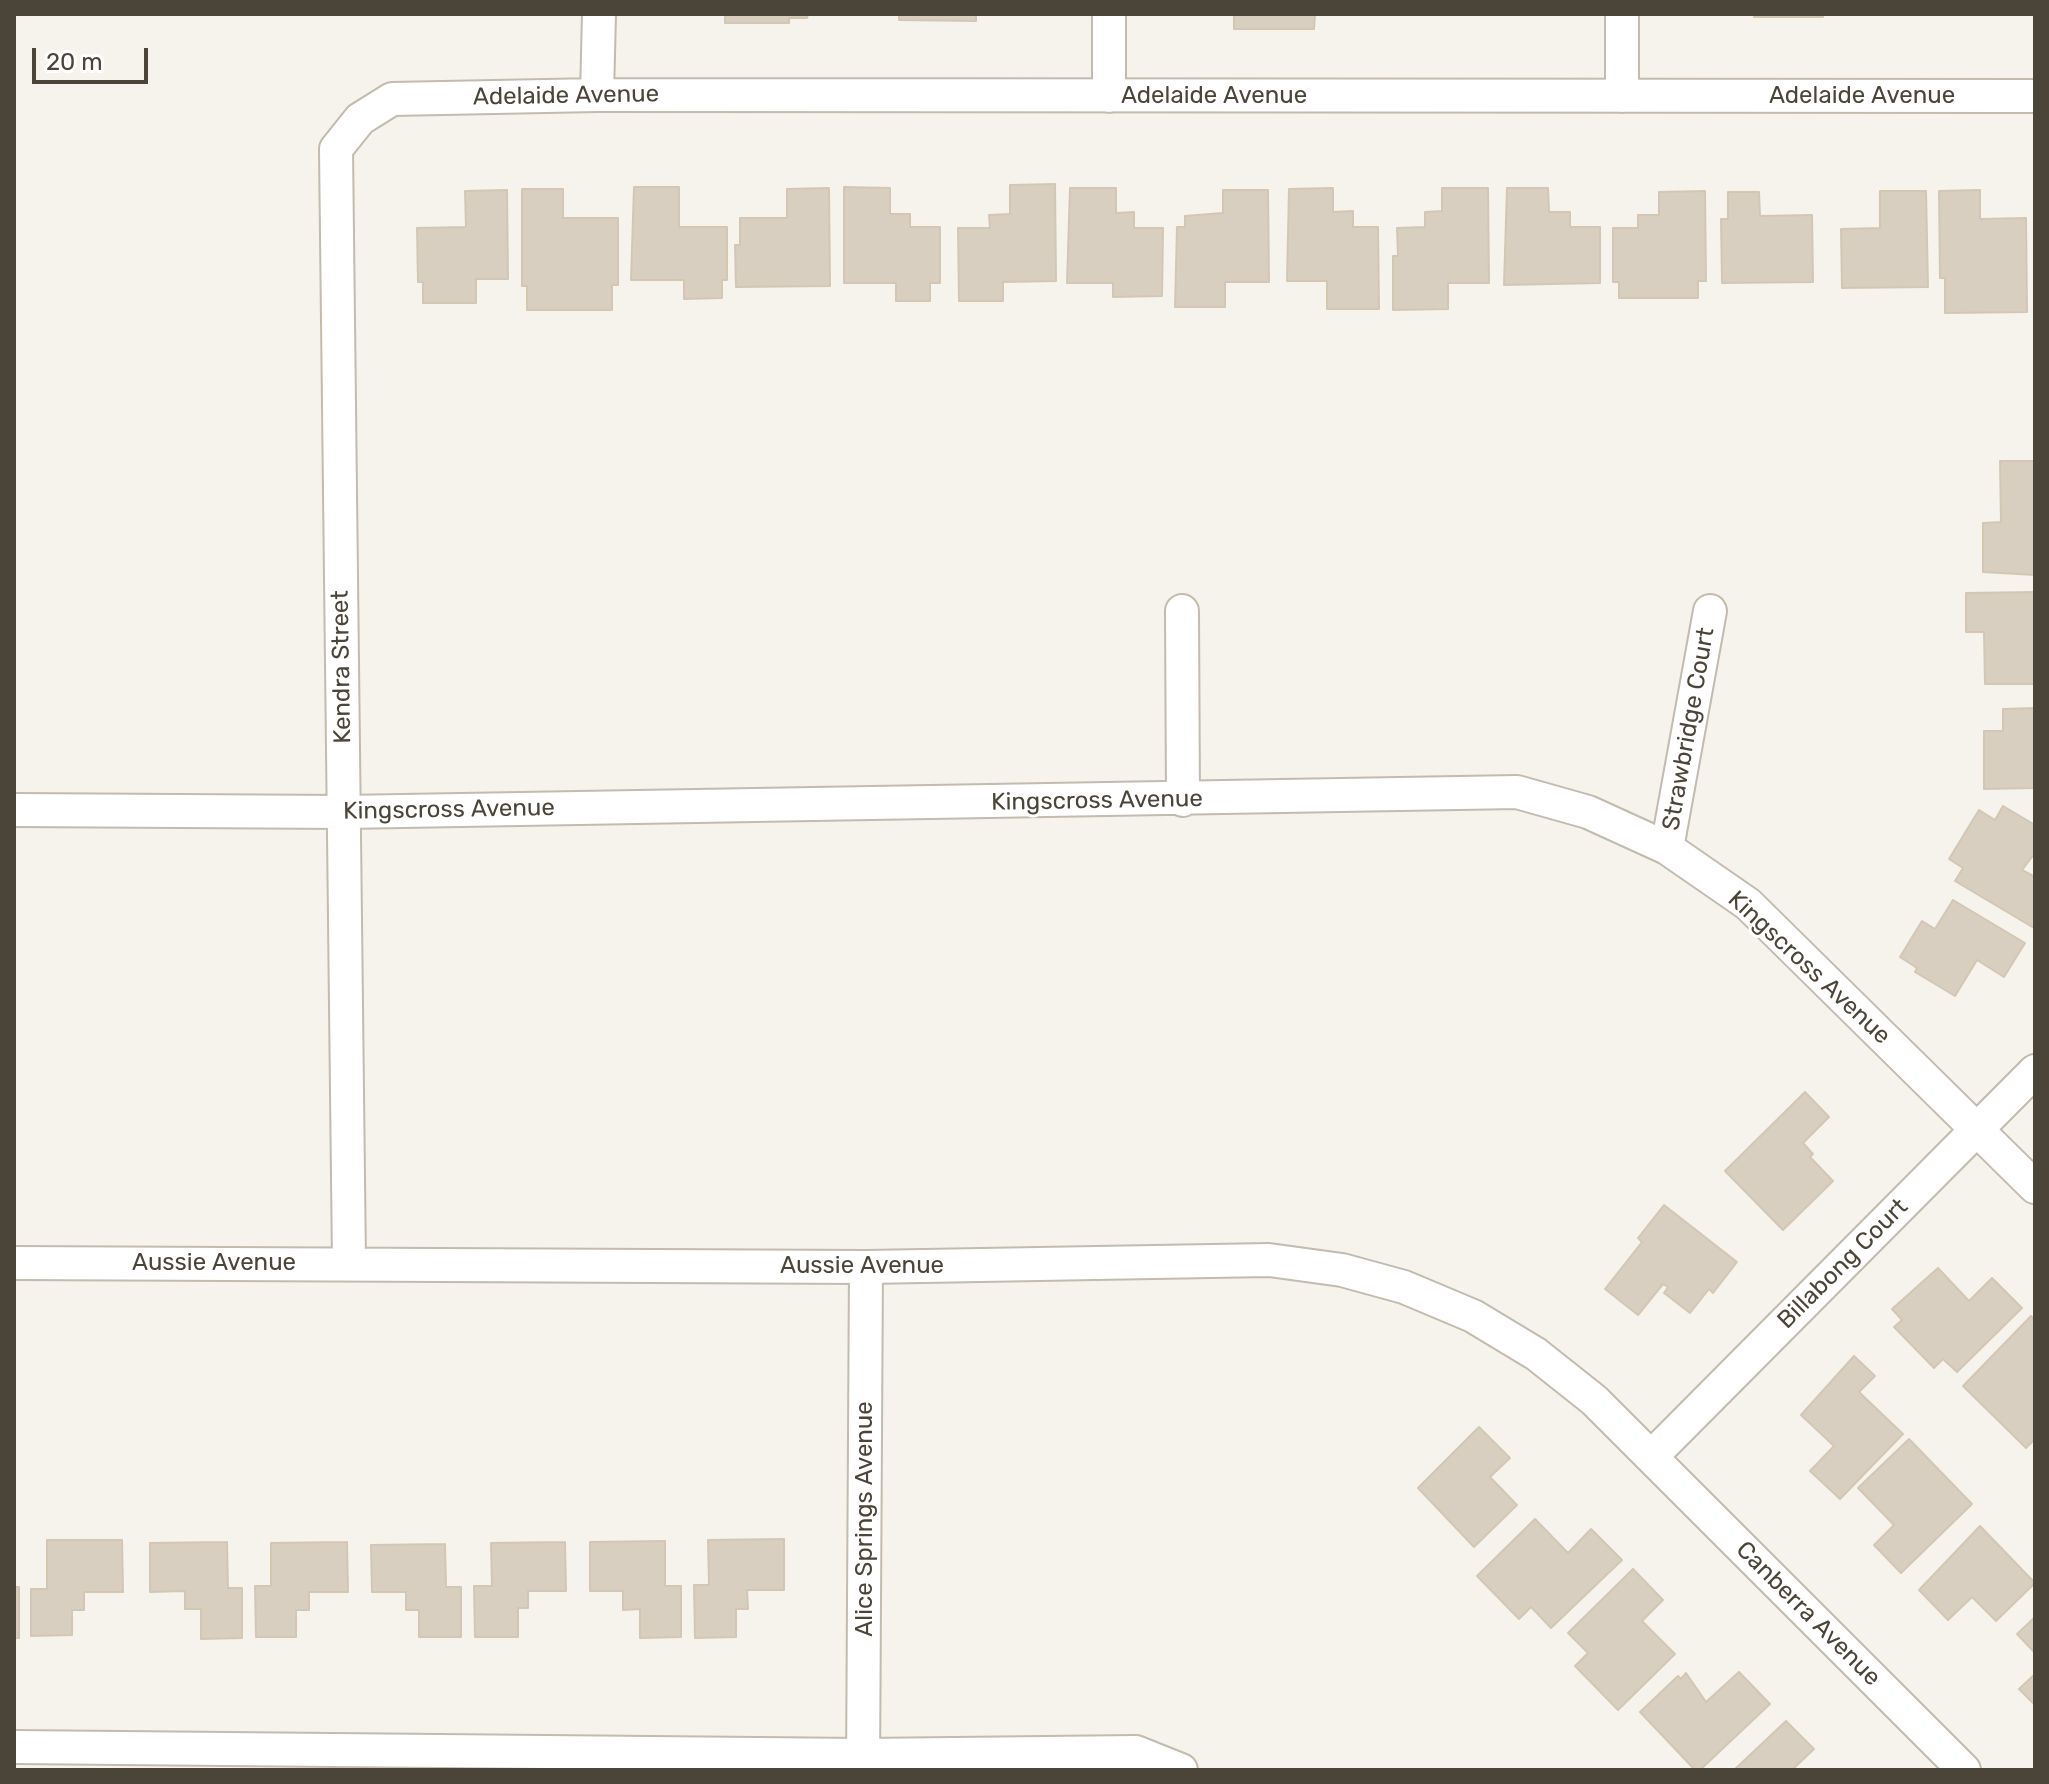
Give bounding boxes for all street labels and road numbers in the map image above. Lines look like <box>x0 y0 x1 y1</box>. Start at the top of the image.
street label: Adelaide Avenue <box>473 80 659 112</box>
street label: Adelaide Avenue <box>1121 82 1307 110</box>
street label: Adelaide Avenue <box>1769 82 1955 110</box>
street label: Kendra Street <box>326 590 358 744</box>
street label: Strawbridge Court <box>1657 625 1721 833</box>
street label: Kingscross Avenue <box>991 785 1203 817</box>
street label: Kingscross Avenue <box>343 794 555 826</box>
street label: Kingscross Avenue <box>1722 885 1896 1051</box>
street label: Billabong Court <box>1772 1193 1914 1335</box>
street label: Aussie Avenue <box>132 1249 296 1277</box>
street label: Aussie Avenue <box>780 1252 944 1280</box>
street label: Alice Springs Avenue <box>851 1401 879 1637</box>
street label: Canberra Avenue <box>1730 1536 1886 1692</box>

